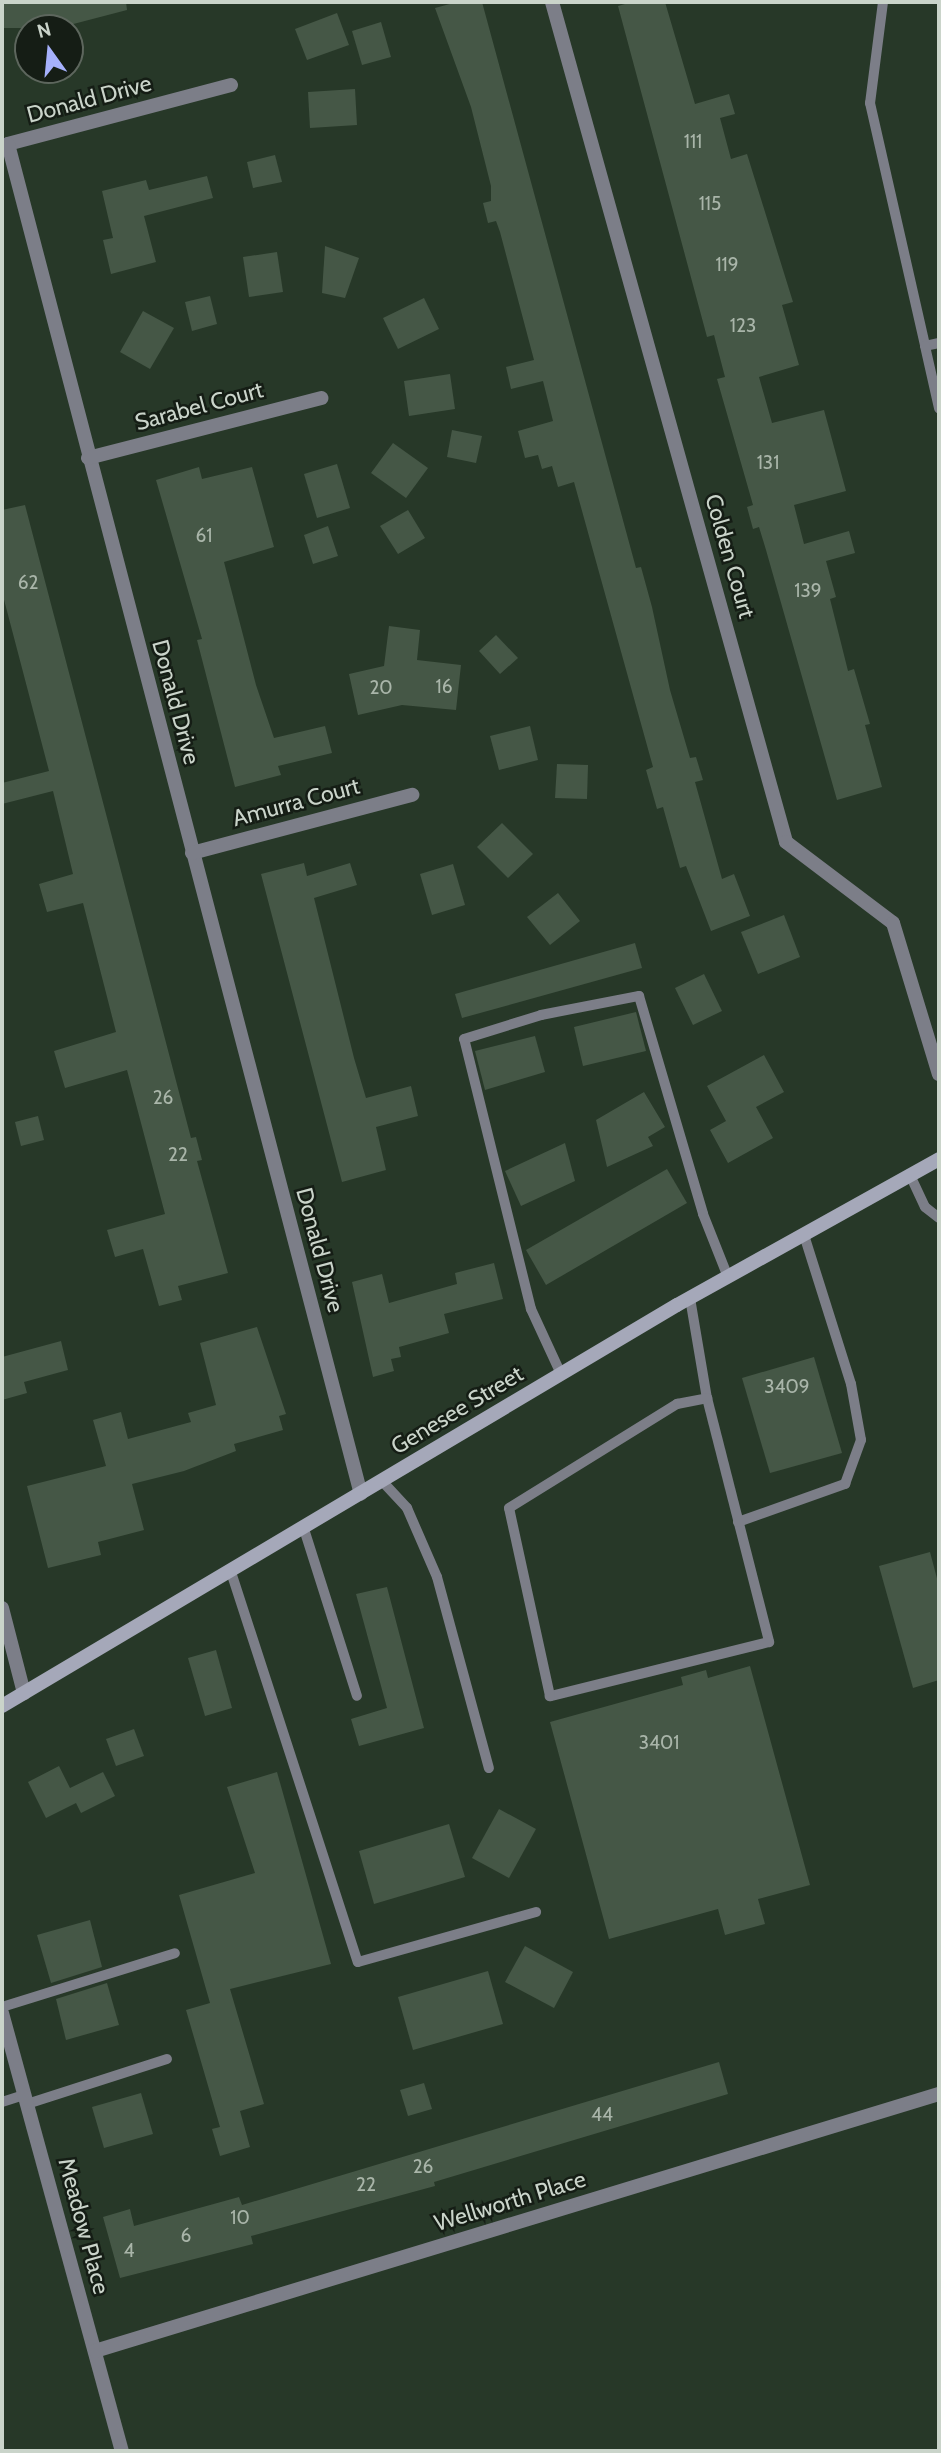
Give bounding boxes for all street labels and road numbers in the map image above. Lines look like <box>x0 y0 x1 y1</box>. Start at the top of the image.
street label: Donald Drive <box>24 69 154 129</box>
street label: Sarabel Court <box>132 376 266 436</box>
street label: Colden Court <box>699 491 761 621</box>
street label: Donald Drive <box>146 637 206 767</box>
street label: Amurra Court <box>229 772 363 832</box>
street label: Donald Drive <box>290 1185 350 1315</box>
street label: Genesee Street <box>386 1360 528 1460</box>
street label: Meadow Place <box>53 2155 115 2297</box>
street label: Wellworth Place <box>431 2165 589 2237</box>

